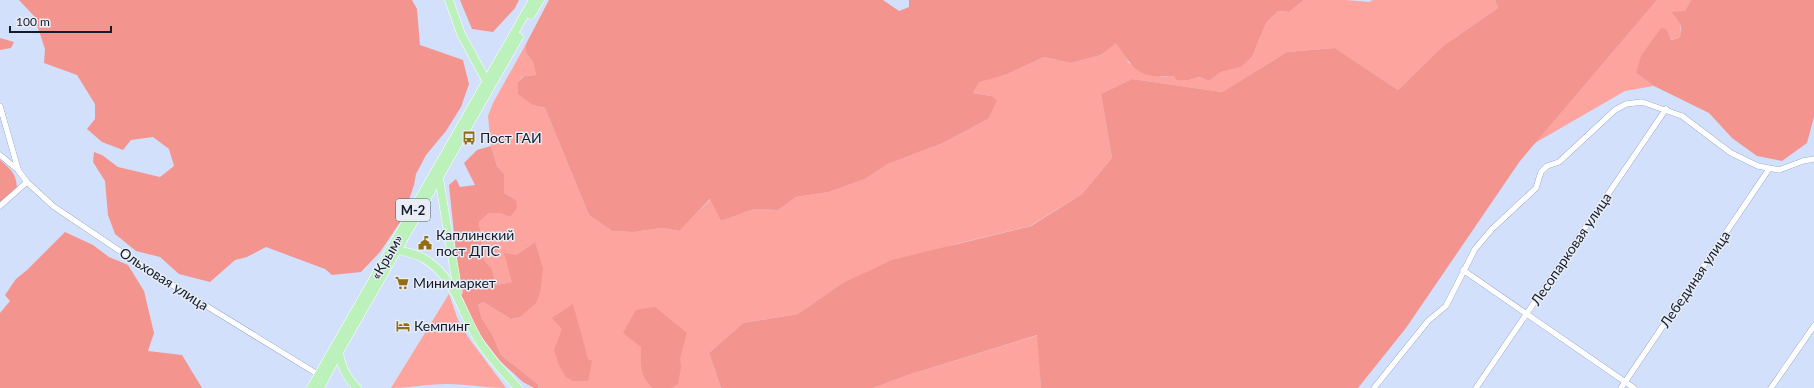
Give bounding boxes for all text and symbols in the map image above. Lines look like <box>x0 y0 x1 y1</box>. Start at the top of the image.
scale bar <box>10 8 111 34</box>
text: 100 m <box>16 14 50 29</box>
place label: Пост ГАИ <box>480 129 542 146</box>
bus stop icon: Пост ГАИ <box>461 130 477 146</box>
street label: Лесопарковая улица <box>1526 189 1615 309</box>
road number: М-2 <box>396 199 430 221</box>
place label: Каплинский пост ДПС <box>436 226 514 259</box>
street label: Лебединая улица <box>1655 227 1733 331</box>
street label: «Крым» <box>367 231 406 282</box>
public building icon: Каплинский пост ДПС <box>417 235 433 251</box>
street label: Ольховая улица <box>117 244 212 314</box>
place label: Минимаркет <box>413 274 496 291</box>
supermarket icon: Минимаркет <box>394 275 410 291</box>
place label: Кемпинг <box>414 317 470 334</box>
hotel icon: Кемпинг <box>395 318 411 334</box>

